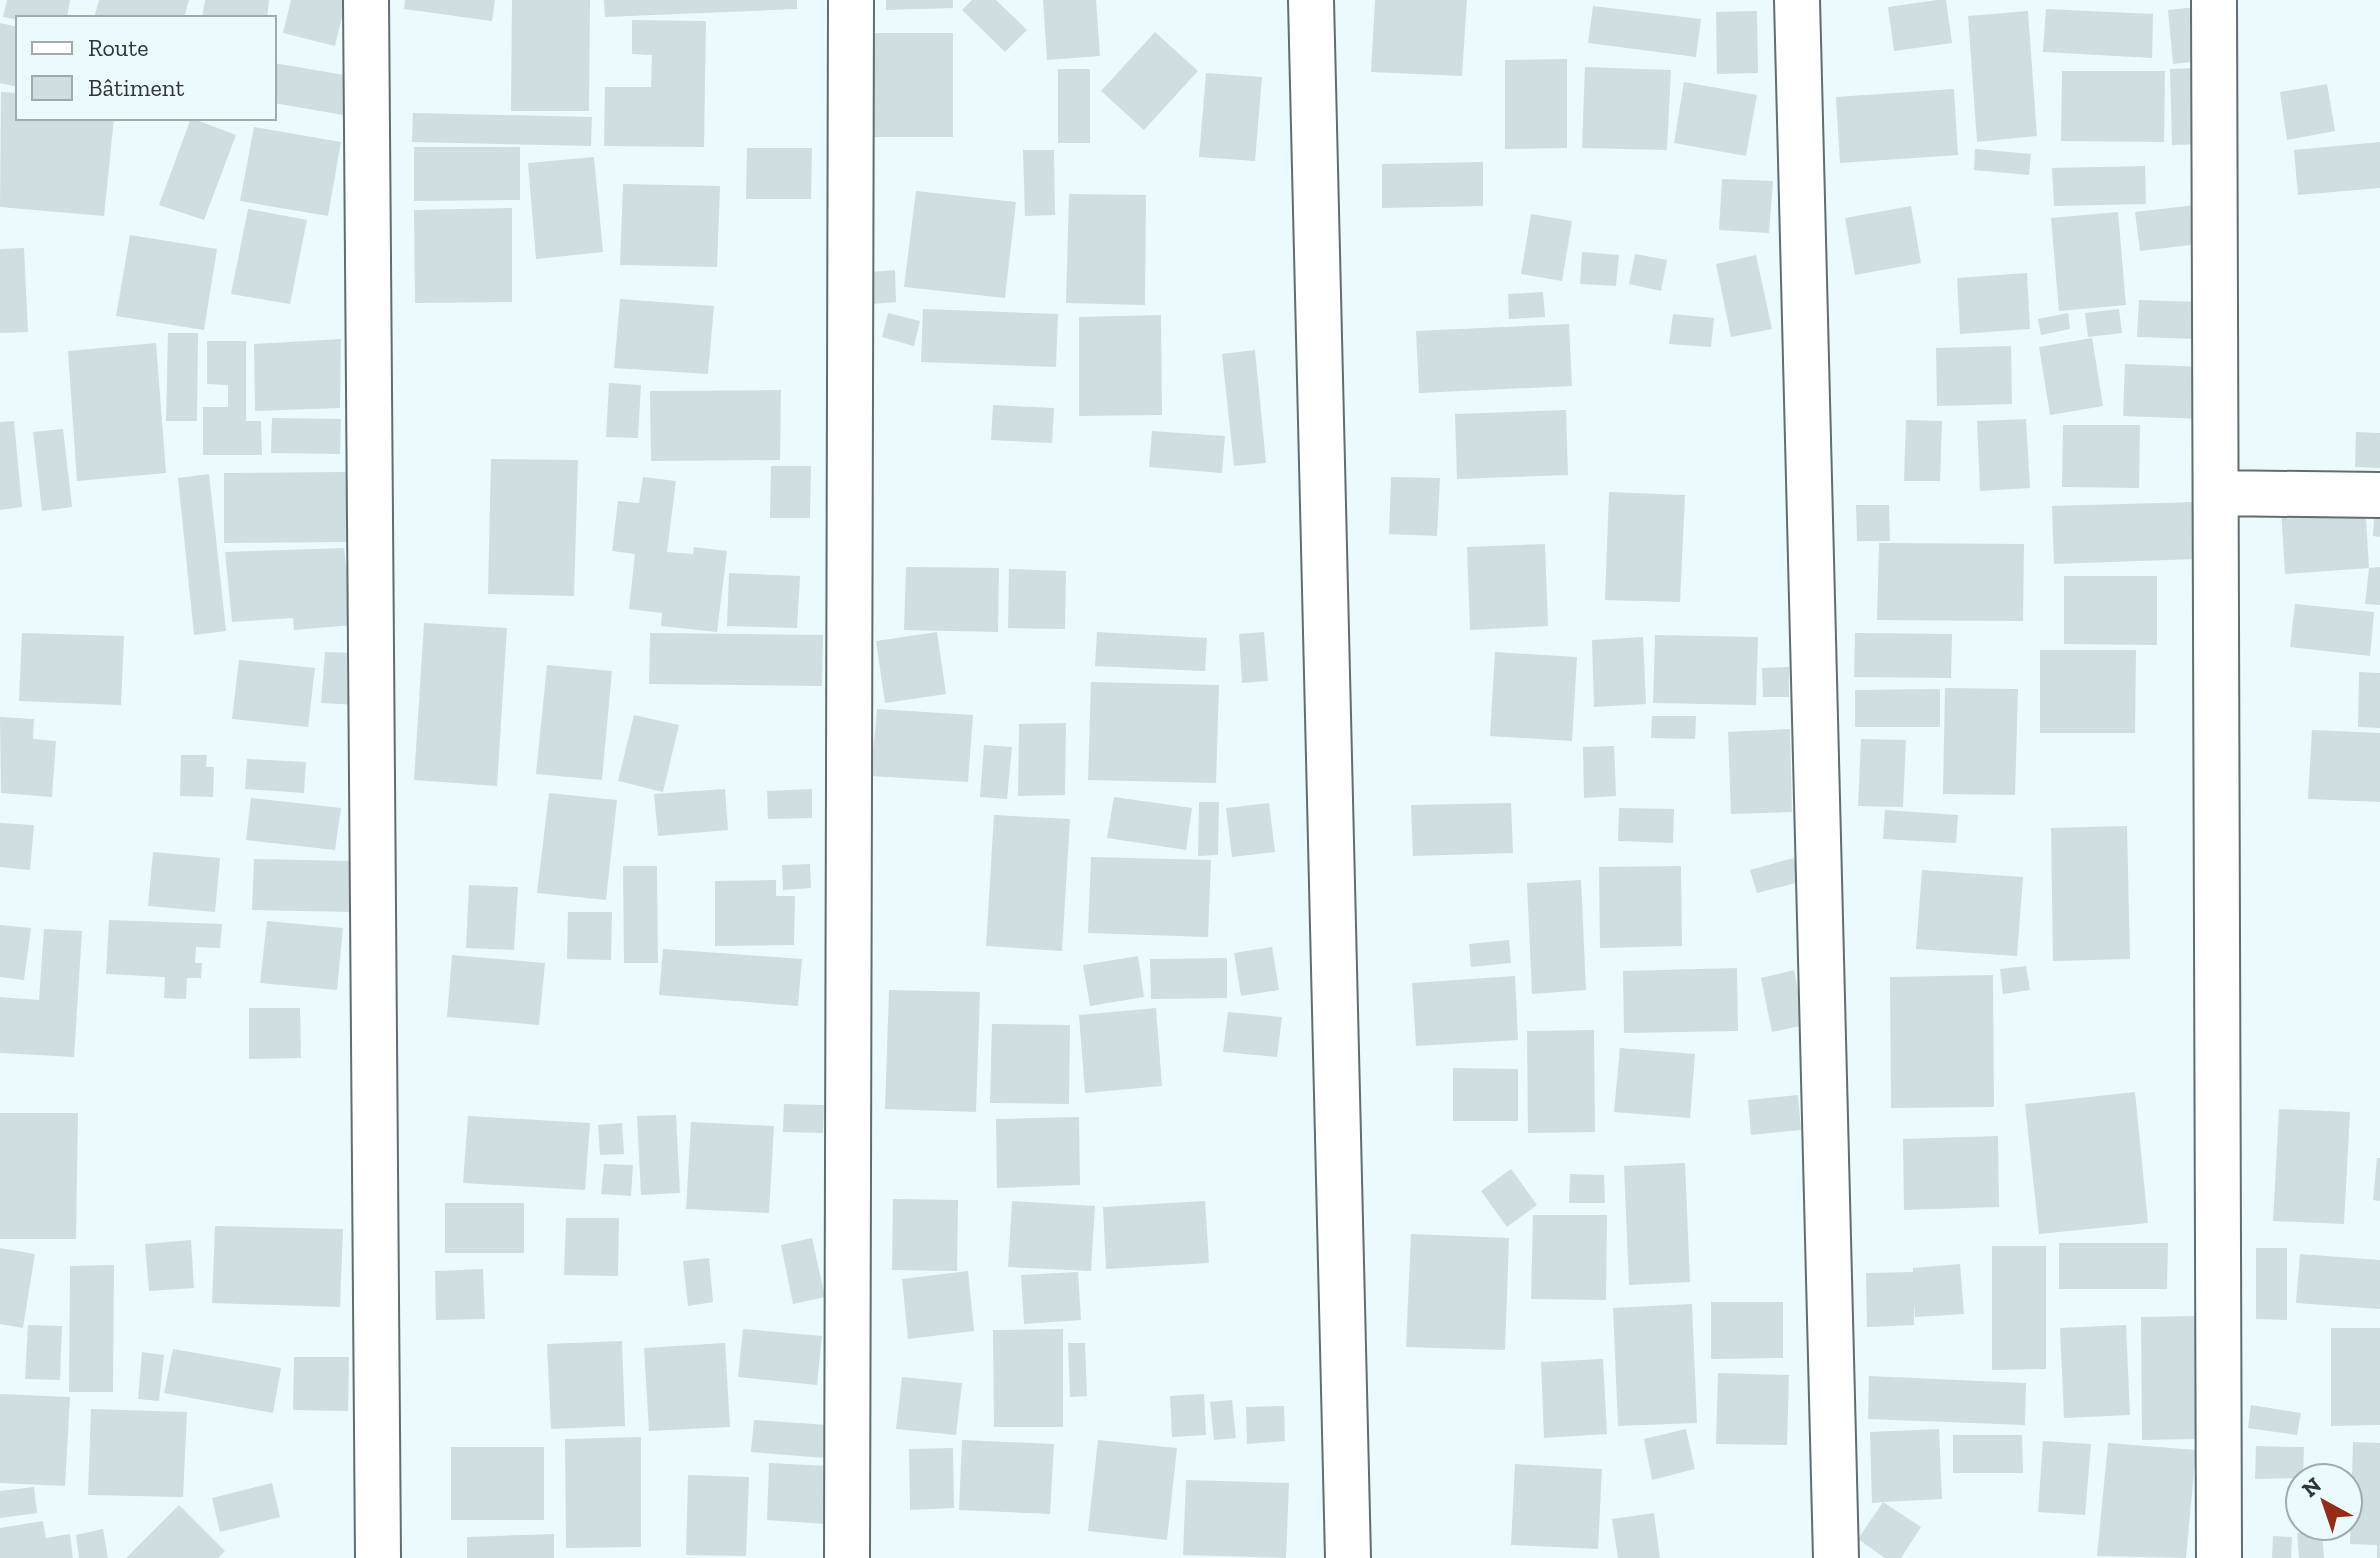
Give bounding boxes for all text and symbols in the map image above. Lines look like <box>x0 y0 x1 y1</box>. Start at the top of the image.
legend <box>16 16 276 120</box>
text: Route <box>88 33 148 62</box>
text: Bâtiment <box>88 73 184 102</box>
north arrow <box>2284 1462 2364 1542</box>
text: N <box>2296 1471 2327 1503</box>

